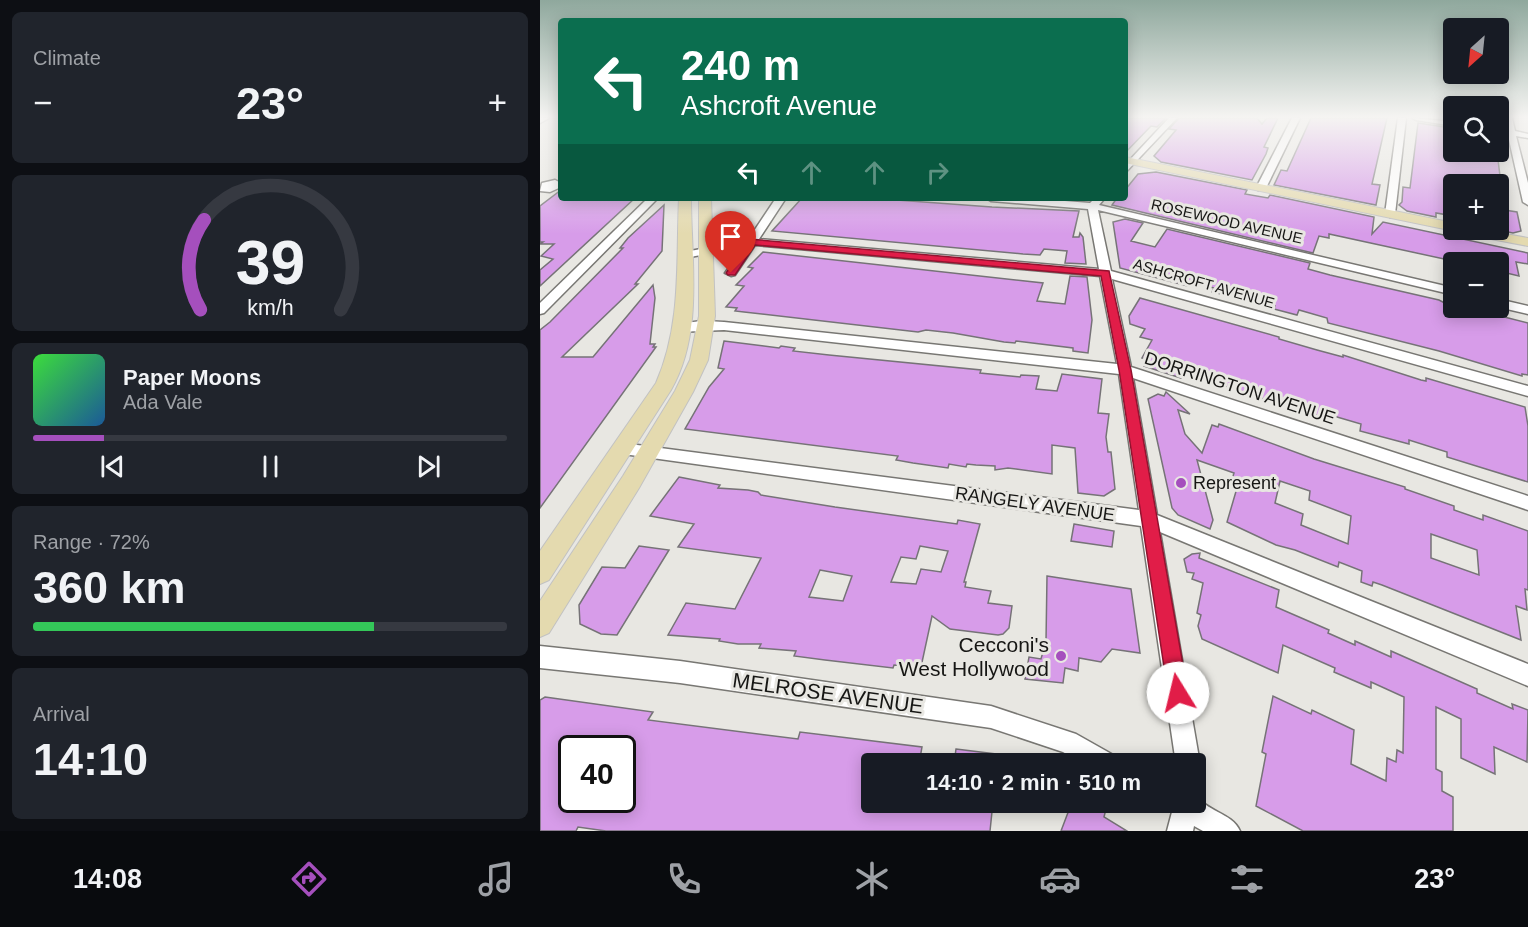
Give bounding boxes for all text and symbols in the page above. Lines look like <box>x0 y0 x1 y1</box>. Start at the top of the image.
north arrow <box>1443 18 1509 84</box>
map controls <box>1443 18 1509 318</box>
icon: left <box>582 42 660 120</box>
text: 240 m <box>681 42 800 89</box>
text: Climate <box>33 47 101 69</box>
text: 23° <box>236 78 304 129</box>
text: − <box>33 84 52 121</box>
text: + <box>488 84 507 121</box>
text: Ashcroft Avenue <box>681 91 877 121</box>
button: search <box>1443 96 1509 162</box>
icon: left <box>732 156 765 189</box>
icon: ahead <box>795 156 828 189</box>
icon: ahead <box>858 156 891 189</box>
icon: right <box>921 156 954 189</box>
button: + <box>1443 174 1509 240</box>
street label: ROSEWOOD AVENUE <box>1150 195 1304 247</box>
pin <box>705 211 756 273</box>
icon: arrive <box>714 220 747 253</box>
text: 39 <box>235 228 305 297</box>
button: − <box>1443 252 1509 318</box>
street label: ASHCROFT AVENUE <box>1131 255 1277 311</box>
text: km/h <box>247 296 293 320</box>
street label: DORRINGTON AVENUE <box>1142 348 1338 428</box>
text: Paper Moons <box>123 365 261 390</box>
text: Ada Vale <box>123 391 203 413</box>
icon: previous <box>96 450 129 483</box>
icon: pause <box>254 450 287 483</box>
icon: next <box>412 450 445 483</box>
place label: Represent <box>1193 473 1276 493</box>
marker: Represent <box>1174 476 1188 490</box>
street label: RANGELY AVENUE <box>954 483 1116 525</box>
text: Range · 72% <box>33 531 150 553</box>
text: 360 km <box>33 562 186 613</box>
place label: Cecconi's West Hollywood <box>899 633 1049 680</box>
marker: Cecconi's West Hollywood <box>1054 649 1068 663</box>
position arrow <box>1146 661 1210 725</box>
street label: MELROSE AVENUE <box>731 668 925 718</box>
text: Arrival <box>33 703 90 725</box>
text: 14:10 <box>33 734 148 785</box>
speed limit sign: 40 <box>558 735 636 813</box>
text: 14:10 · 2 min · 510 m <box>926 770 1141 795</box>
icon: directions <box>288 858 330 900</box>
icon: music <box>475 858 517 900</box>
icon: phone <box>663 858 705 900</box>
icon: climate <box>851 858 893 900</box>
icon: car <box>1039 858 1081 900</box>
icon: filters <box>1226 858 1268 900</box>
text: 14:08 <box>73 864 142 894</box>
text: 23° <box>1414 864 1455 894</box>

